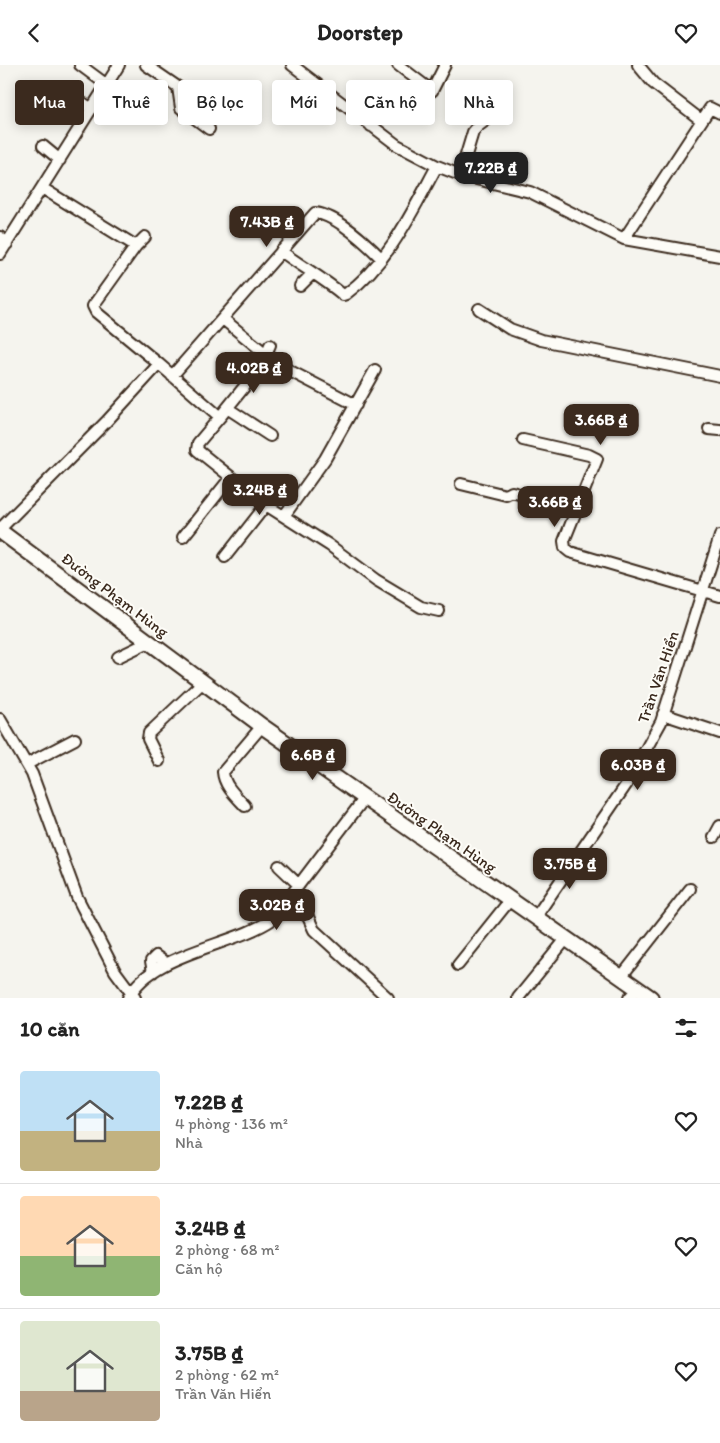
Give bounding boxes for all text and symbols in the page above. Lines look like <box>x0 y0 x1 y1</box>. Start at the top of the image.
icon: back <box>20 19 48 47</box>
text: Doorstep <box>317 19 403 46</box>
icon: heart <box>672 19 700 47</box>
chip: Mua <box>15 80 84 125</box>
chip: Thuê <box>94 80 168 125</box>
chip: Bộ lọc <box>178 80 262 125</box>
chip: Mới <box>272 80 336 125</box>
chip: Căn hộ <box>346 80 435 125</box>
chip: Nhà <box>445 80 513 125</box>
pin: 7.22B ₫ <box>445 151 537 194</box>
text: 7.22B ₫ <box>465 158 517 177</box>
pin: 7.43B ₫ <box>221 205 313 248</box>
text: 7.43B ₫ <box>240 212 294 231</box>
pin: 4.02B ₫ <box>208 351 300 394</box>
text: 4.02B ₫ <box>227 358 281 377</box>
pin: 3.66B ₫ <box>555 403 647 446</box>
text: 3.66B ₫ <box>575 410 627 429</box>
pin: 3.24B ₫ <box>214 473 306 516</box>
text: 3.24B ₫ <box>233 480 287 499</box>
pin: 3.66B ₫ <box>509 485 601 528</box>
text: 3.66B ₫ <box>529 492 581 511</box>
street label: Đường Phạm Hùng <box>58 549 173 642</box>
street label: Trần Văn Hiển <box>633 628 683 726</box>
pin: 6.6B ₫ <box>272 739 354 781</box>
text: 6.6B ₫ <box>291 745 335 764</box>
pin: 6.03B ₫ <box>592 749 684 791</box>
text: 6.03B ₫ <box>611 755 665 774</box>
street label: Đường Phạm Hùng <box>384 787 501 877</box>
pin: 3.75B ₫ <box>524 847 616 890</box>
text: 3.75B ₫ <box>544 854 596 873</box>
pin: 3.02B ₫ <box>231 889 323 931</box>
text: 3.02B ₫ <box>250 895 304 914</box>
icon: filters <box>672 1014 700 1042</box>
text: 10 căn <box>20 1016 79 1041</box>
text: 7.22B ₫ <box>175 1089 243 1114</box>
icon: home <box>60 1091 120 1151</box>
icon: heart <box>672 1107 700 1135</box>
text: 4 phòng · 136 m² <box>175 1114 288 1133</box>
text: Nhà <box>175 1133 203 1152</box>
text: 3.24B ₫ <box>175 1215 245 1240</box>
icon: home <box>60 1216 120 1276</box>
icon: heart <box>672 1232 700 1260</box>
text: 2 phòng · 68 m² <box>175 1240 279 1259</box>
text: Căn hộ <box>175 1259 223 1278</box>
text: 3.75B ₫ <box>175 1340 243 1365</box>
icon: home <box>60 1341 120 1401</box>
icon: heart <box>672 1357 700 1385</box>
text: 2 phòng · 62 m² <box>175 1365 279 1384</box>
text: Trần Văn Hiển <box>175 1384 271 1403</box>

